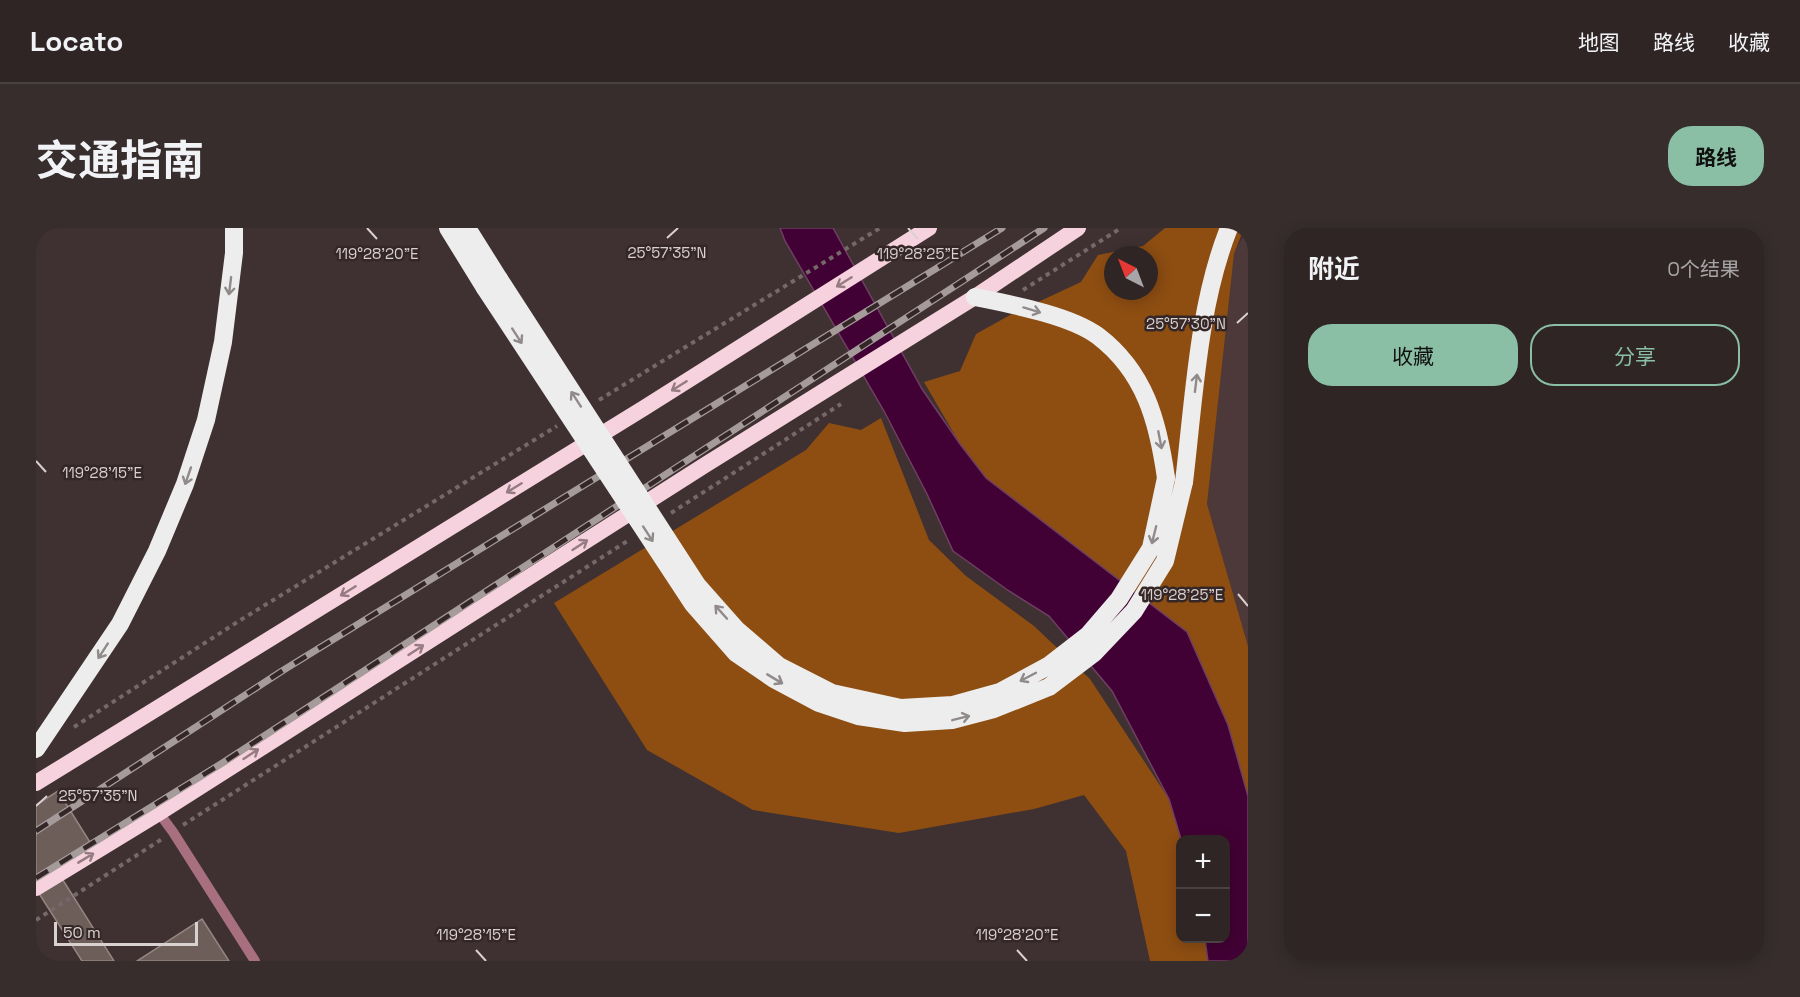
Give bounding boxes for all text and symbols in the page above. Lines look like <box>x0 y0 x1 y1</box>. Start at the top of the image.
text: Locato <box>30 23 123 59</box>
text: 地图 <box>1578 29 1620 56</box>
text: 路线 <box>1653 29 1695 56</box>
text: 收藏 <box>1728 29 1770 56</box>
button: 路线 <box>1668 126 1764 186</box>
text: 交通指南 <box>36 134 204 187</box>
text: 25°57'35"N <box>627 243 707 262</box>
text: 119°28'20"E <box>335 244 419 263</box>
text: 119°28'25"E <box>877 244 959 263</box>
north arrow <box>1104 246 1158 300</box>
text: 附近 <box>1308 252 1360 286</box>
text: 0个结果 <box>1667 256 1740 282</box>
one-way arrow <box>836 275 853 288</box>
one-way arrow <box>224 276 235 296</box>
one-way arrow <box>1022 305 1041 316</box>
text: 25°57'30"N <box>1146 314 1226 333</box>
button: 收藏 <box>1308 324 1518 386</box>
button: 分享 <box>1530 324 1740 386</box>
one-way arrow <box>511 328 524 345</box>
one-way arrow <box>1191 373 1202 393</box>
one-way arrow <box>671 379 688 392</box>
one-way arrow <box>570 391 582 407</box>
one-way arrow <box>1155 429 1166 449</box>
text: 119°28'15"E <box>62 463 142 482</box>
one-way arrow <box>181 466 192 485</box>
one-way arrow <box>506 483 523 495</box>
one-way arrow <box>1148 525 1159 544</box>
one-way arrow <box>641 526 654 543</box>
one-way arrow <box>571 538 588 550</box>
one-way arrow <box>340 585 357 597</box>
text: 119°28'25"E <box>1141 585 1223 604</box>
one-way arrow <box>714 604 728 619</box>
one-way arrow <box>96 642 108 659</box>
one-way arrow <box>407 643 424 655</box>
one-way arrow <box>1019 672 1037 683</box>
one-way arrow <box>766 674 783 686</box>
one-way arrow <box>951 711 970 723</box>
one-way arrow <box>242 748 259 760</box>
text: 25°57'35"N <box>58 786 138 805</box>
map controls <box>1176 835 1230 943</box>
button: + <box>1176 835 1230 889</box>
one-way arrow <box>77 851 94 863</box>
button: − <box>1176 889 1230 943</box>
scale bar <box>54 919 198 946</box>
text: 50 m <box>63 922 101 943</box>
text: 119°28'15"E <box>436 925 516 944</box>
text: 119°28'20"E <box>975 925 1059 944</box>

